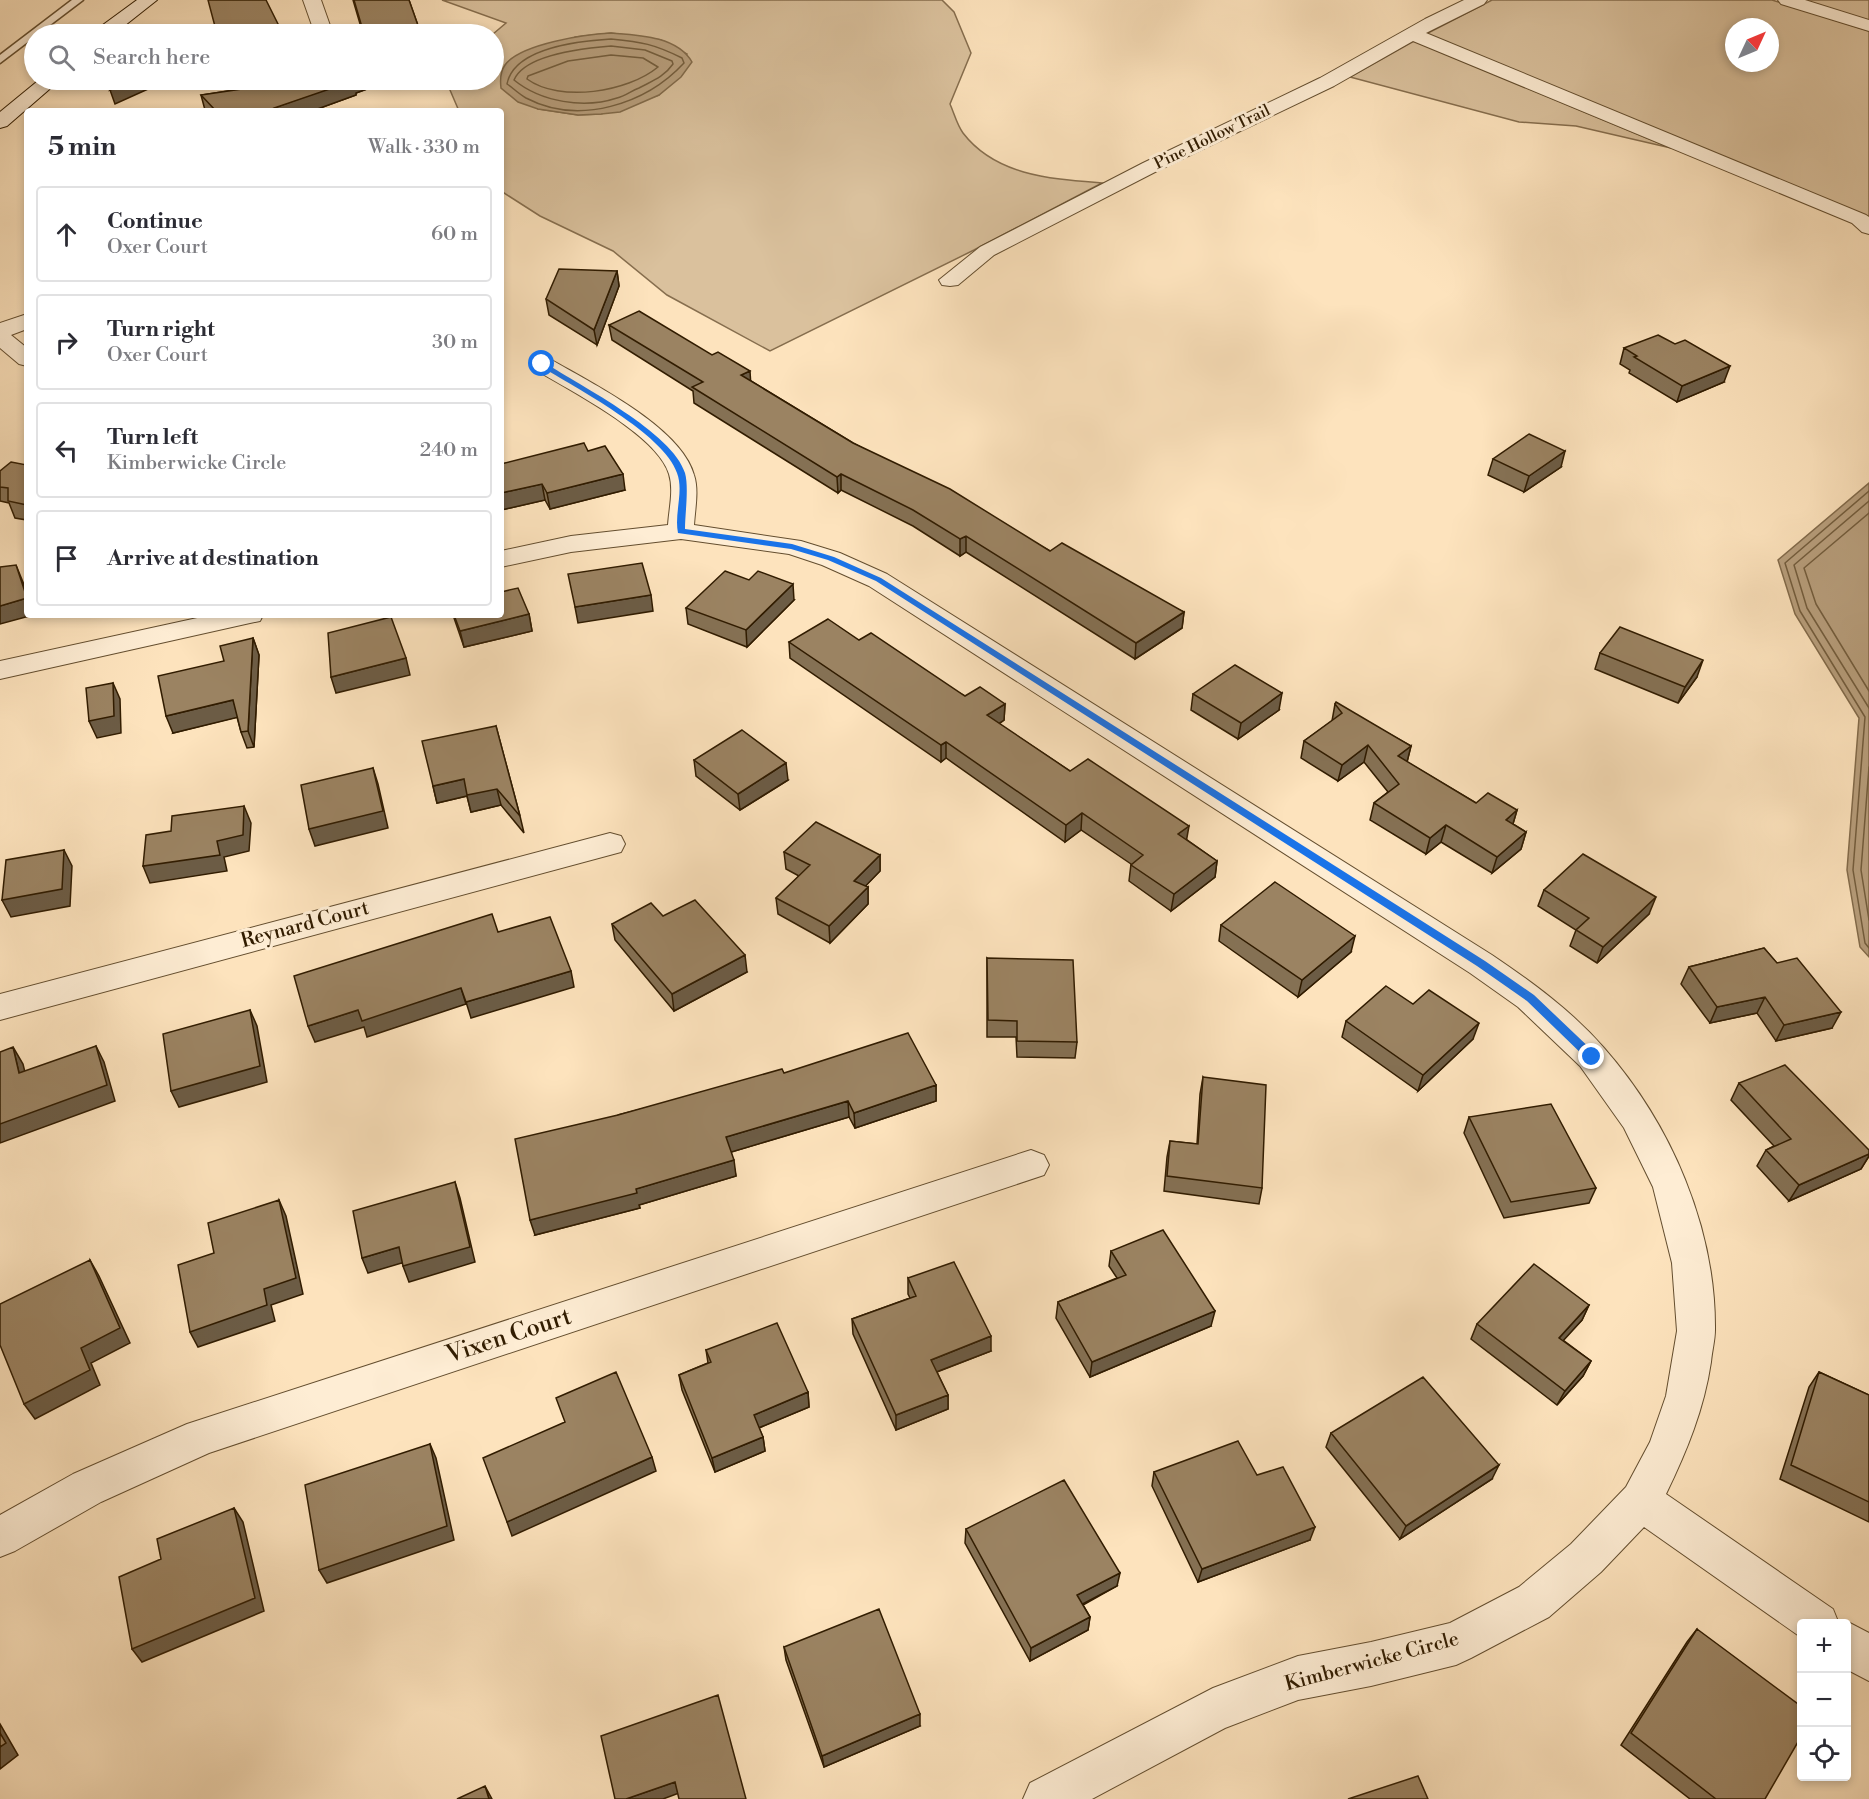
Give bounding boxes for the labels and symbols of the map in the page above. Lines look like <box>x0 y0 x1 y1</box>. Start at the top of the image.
north arrow <box>1725 18 1779 72</box>
street label: Pine Hollow Trail <box>1151 100 1274 174</box>
route start <box>528 350 554 376</box>
street label: Reynard Court <box>238 896 372 954</box>
route end <box>1578 1043 1604 1069</box>
street label: Vixen Court <box>442 1302 576 1371</box>
street label: Kimberwicke Circle <box>1282 1627 1462 1697</box>

